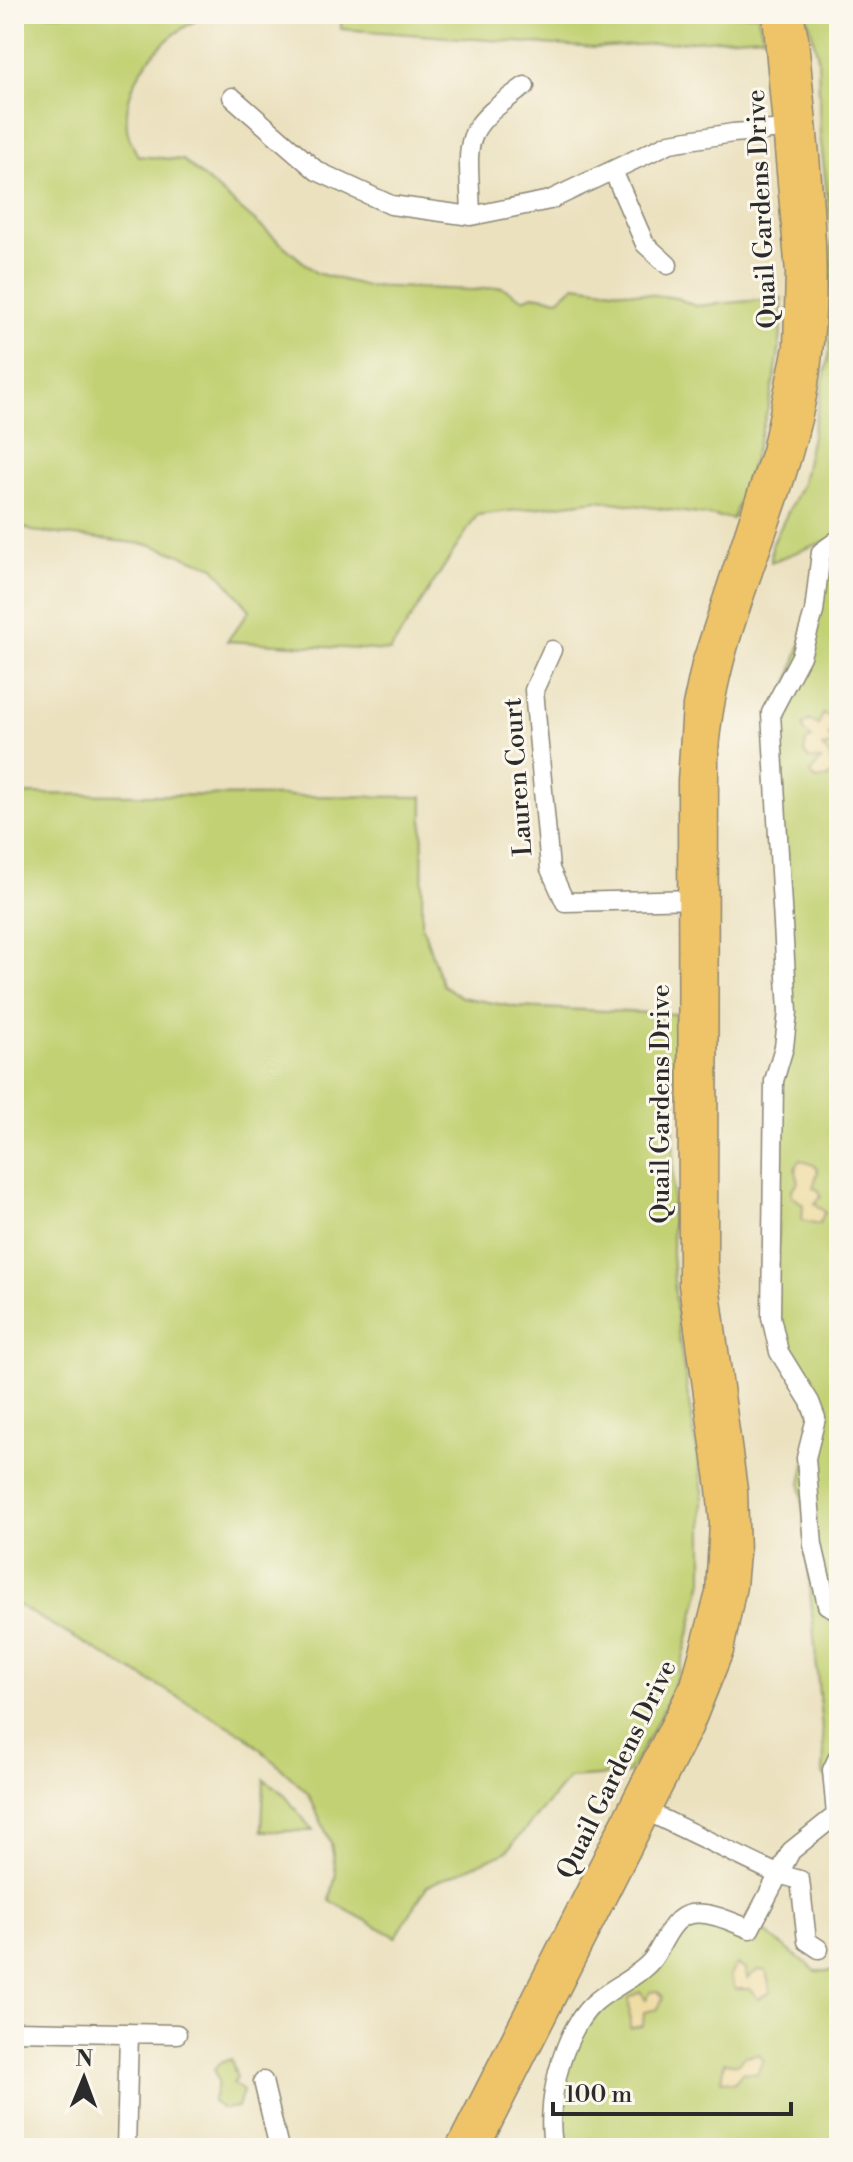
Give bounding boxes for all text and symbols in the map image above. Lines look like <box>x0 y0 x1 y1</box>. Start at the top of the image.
street label: Quail Gardens Drive <box>740 88 784 329</box>
street label: Lauren Court <box>497 697 539 857</box>
street label: Quail Gardens Drive <box>645 984 677 1224</box>
street label: Quail Gardens Drive <box>550 1655 684 1884</box>
north arrow <box>44 2038 124 2118</box>
text: N <box>75 2046 94 2073</box>
scale bar <box>553 2066 791 2116</box>
text: 100 m <box>565 2080 632 2110</box>

